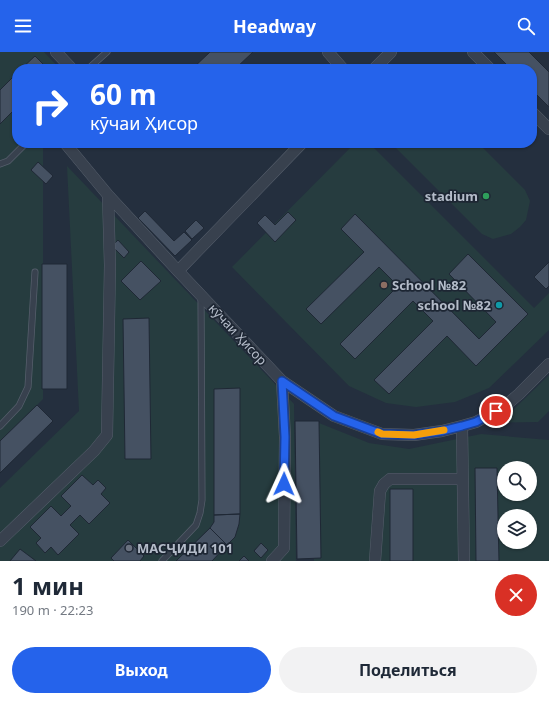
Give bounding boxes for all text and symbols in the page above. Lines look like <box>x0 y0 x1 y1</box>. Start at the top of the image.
text: Headway <box>233 14 316 38</box>
icon: menu <box>12 15 34 37</box>
icon: search <box>515 15 537 37</box>
text: 60 m <box>90 75 157 113</box>
icon: right <box>24 80 76 132</box>
text: кӯчаи Ҳисор <box>90 111 198 135</box>
place label: stadium <box>425 187 478 205</box>
marker: stadium <box>481 191 491 201</box>
place label: School №82 <box>392 276 466 294</box>
marker: School №82 <box>379 280 389 290</box>
place label: school №82 <box>418 296 491 314</box>
street label: кӯчаи Ҳисор <box>205 299 271 369</box>
marker: school №82 <box>494 300 504 310</box>
pin <box>479 394 513 428</box>
icon: arrive <box>485 400 507 422</box>
map controls <box>497 461 537 549</box>
button: search <box>497 461 537 501</box>
position arrow <box>263 463 305 505</box>
button: layers <box>497 509 537 549</box>
place label: МАСҶИДИ 101 <box>137 539 233 557</box>
marker: МАСҶИДИ 101 <box>124 543 134 553</box>
text: 1 мин <box>12 569 84 602</box>
button: close <box>495 574 537 616</box>
text: 190 m · 22:23 <box>12 601 93 619</box>
button: Выход <box>12 647 271 693</box>
button: Поделиться <box>279 647 537 693</box>

